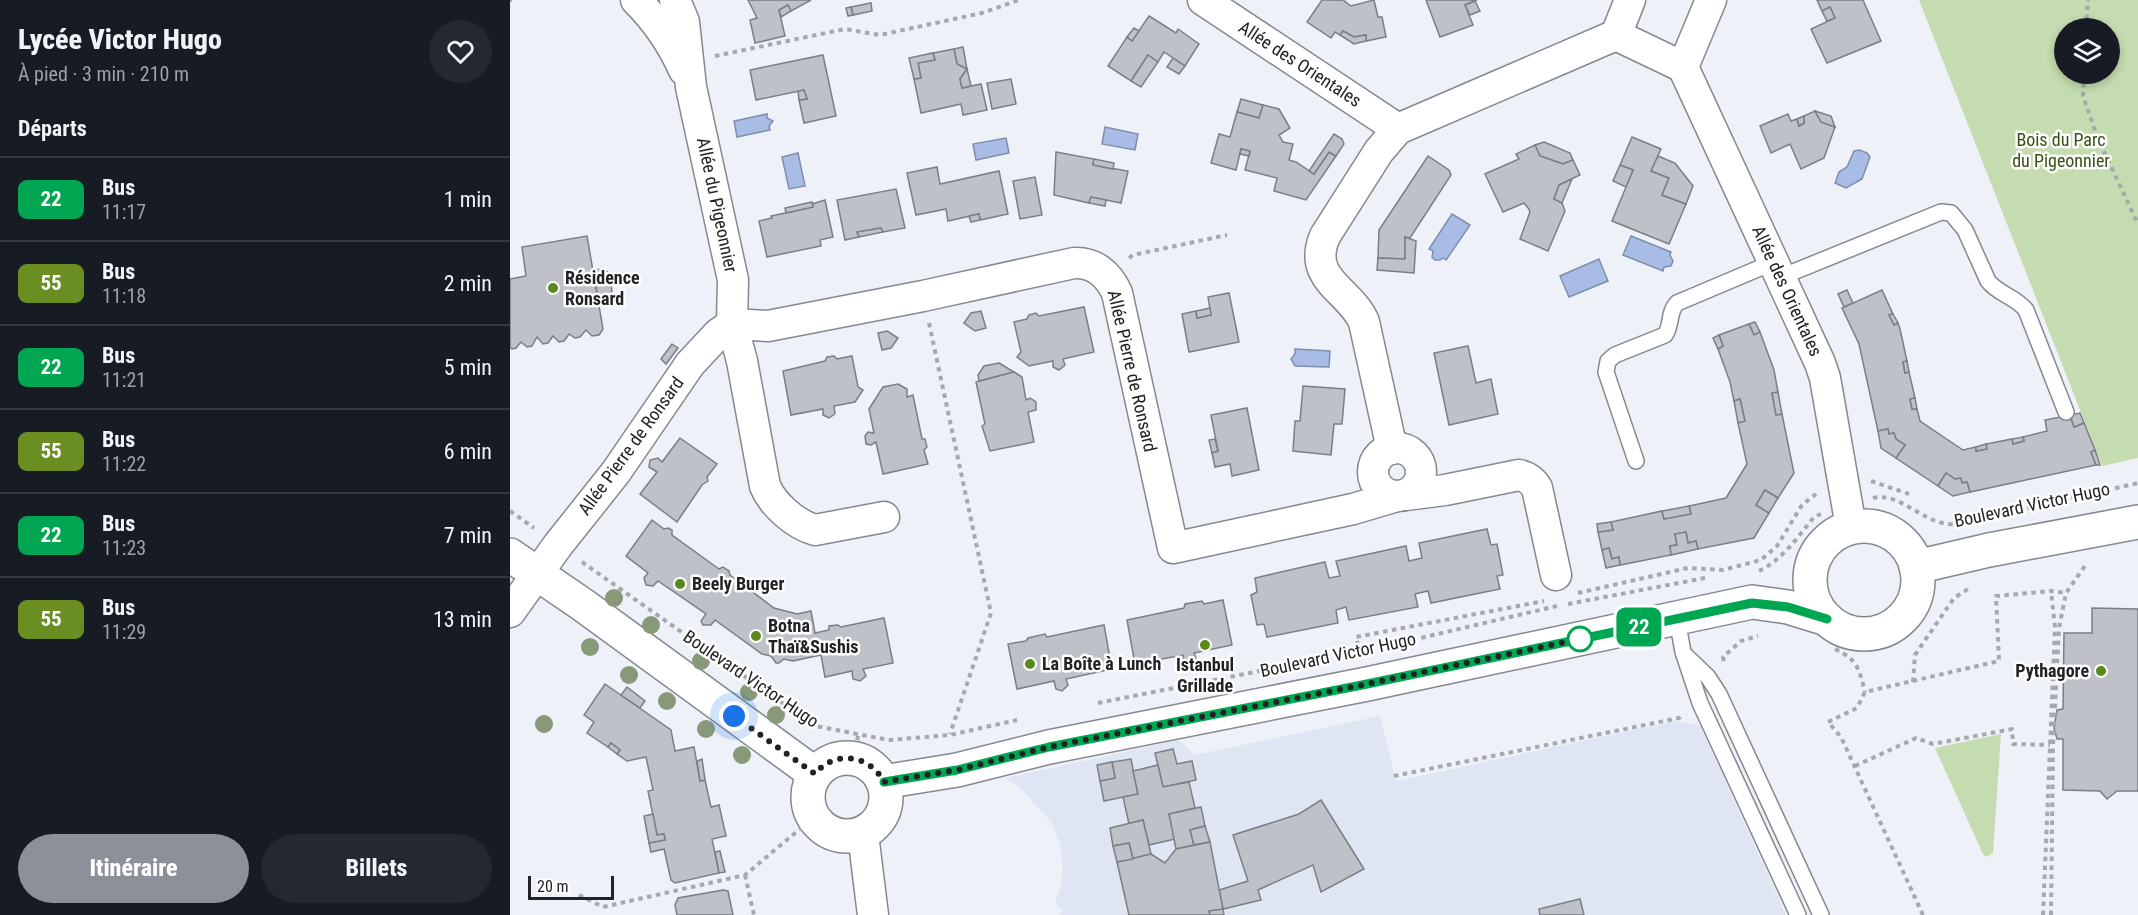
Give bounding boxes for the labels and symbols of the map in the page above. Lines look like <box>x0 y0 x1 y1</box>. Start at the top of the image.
street label: Allée des Orientales <box>1235 16 1365 111</box>
park label: Bois du Parc du Pigeonnier <box>2012 129 2110 171</box>
street label: Allée du Pigeonnier <box>693 136 742 275</box>
street label: Allée des Orientales <box>1748 222 1827 359</box>
place label: Résidence Ronsard <box>565 267 640 309</box>
marker: Résidence Ronsard <box>546 281 560 295</box>
street label: Allée Pierre de Ronsard <box>1104 288 1161 454</box>
street label: Allée Pierre de Ronsard <box>573 373 688 519</box>
street label: Boulevard Victor Hugo <box>1952 478 2112 531</box>
place label: Beely Burger <box>692 573 784 594</box>
marker: Beely Burger <box>673 577 687 591</box>
line badge: 22 <box>1612 608 1666 646</box>
place label: Botna Thaï&Sushis <box>768 615 859 657</box>
street label: Boulevard Victor Hugo <box>680 626 823 732</box>
unlabelled marker <box>1567 626 1593 652</box>
street label: Boulevard Victor Hugo <box>1258 628 1418 681</box>
marker: Botna Thaï&Sushis <box>749 629 763 643</box>
marker: Istanbul Grillade <box>1198 638 1212 652</box>
place label: La Boîte à Lunch <box>1042 653 1161 674</box>
place label: Istanbul Grillade <box>1176 654 1234 696</box>
marker: La Boîte à Lunch <box>1023 657 1037 671</box>
place label: Pythagore <box>2015 660 2089 681</box>
marker: Pythagore <box>2094 664 2108 678</box>
your location <box>719 701 749 731</box>
scale bar <box>528 873 614 900</box>

